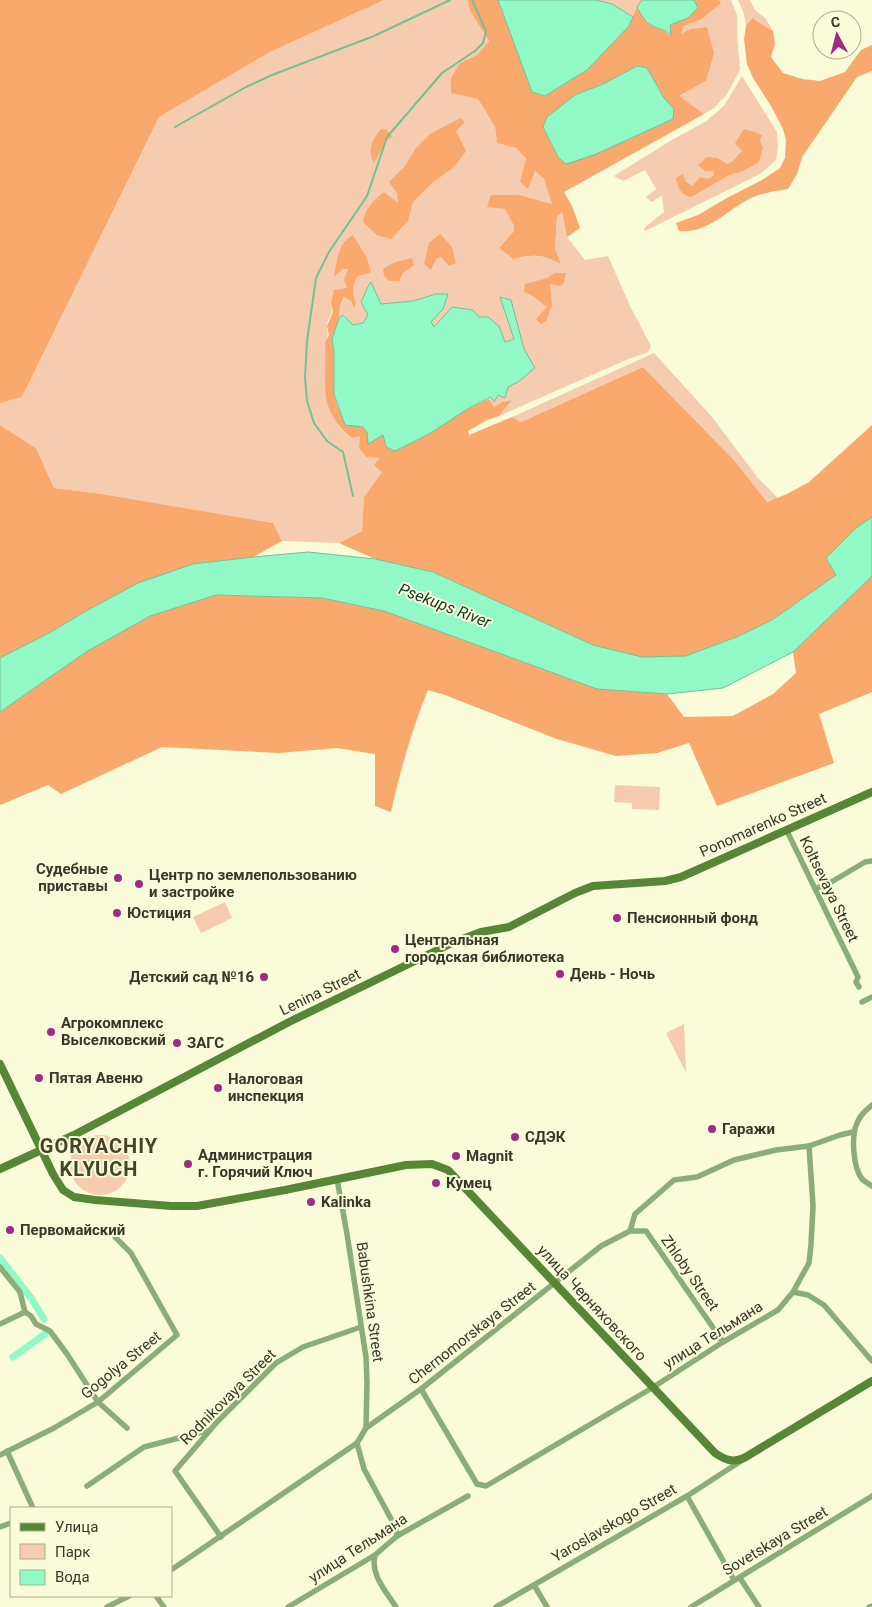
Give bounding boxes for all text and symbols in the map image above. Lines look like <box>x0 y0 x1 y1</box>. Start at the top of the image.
north arrow <box>812 10 862 60</box>
text: С <box>830 14 841 31</box>
water label: Psekups River <box>396 579 494 632</box>
street label: Ponomarenko Street <box>697 789 829 861</box>
street label: Koltsevaya Street <box>796 833 862 945</box>
place label: Судебные приставы <box>36 860 108 895</box>
place label: Центр по землепользованию и застройке <box>149 866 357 901</box>
marker: Судебные приставы <box>112 872 124 884</box>
marker: Центр по землепользованию и застройке <box>133 878 145 890</box>
place label: Юстиция <box>127 904 191 922</box>
marker: Юстиция <box>111 907 123 919</box>
place label: Пенсионный фонд <box>627 909 759 927</box>
marker: Пенсионный фонд <box>611 912 623 924</box>
place label: Центральная городская библиотека <box>405 931 564 966</box>
marker: Центральная городская библиотека <box>389 943 401 955</box>
street label: Lenina Street <box>277 965 363 1019</box>
place label: День - Ночь <box>570 965 655 983</box>
place label: Детский сад №16 <box>129 968 254 986</box>
marker: День - Ночь <box>554 968 566 980</box>
marker: Детский сад №16 <box>258 971 270 983</box>
place label: Агрокомплекс Выселковский <box>61 1014 166 1049</box>
marker: Агрокомплекс Выселковский <box>45 1026 57 1038</box>
place label: ЗАГС <box>187 1034 224 1052</box>
marker: ЗАГС <box>171 1037 183 1049</box>
place label: Пятая Авеню <box>49 1069 143 1087</box>
place label: Налоговая инспекция <box>228 1070 304 1105</box>
marker: Пятая Авеню <box>33 1072 45 1084</box>
marker: Налоговая инспекция <box>212 1082 224 1094</box>
place label: Гаражи <box>722 1120 775 1138</box>
marker: Гаражи <box>706 1123 718 1135</box>
place label: СДЭК <box>525 1128 566 1146</box>
marker: СДЭК <box>509 1131 521 1143</box>
district label: GORYACHIY KLYUCH <box>40 1134 158 1181</box>
place label: Администрация г. Горячий Ключ <box>198 1146 313 1181</box>
place label: Magnit <box>466 1147 513 1165</box>
marker: Magnit <box>450 1150 462 1162</box>
marker: Администрация г. Горячий Ключ <box>182 1158 194 1170</box>
place label: Кумец <box>446 1174 492 1192</box>
marker: Кумец <box>430 1177 442 1189</box>
place label: Kalinka <box>321 1193 371 1211</box>
marker: Kalinka <box>305 1196 317 1208</box>
place label: Первомайский <box>20 1221 125 1239</box>
marker: Первомайский <box>4 1224 16 1236</box>
street label: Zhloby Street <box>657 1232 723 1314</box>
street label: Babushkina Street <box>353 1241 387 1363</box>
street label: улица Черняховского <box>534 1241 650 1365</box>
street label: Chernomorskaya Street <box>405 1278 539 1388</box>
street label: улица Тельмана <box>660 1297 766 1373</box>
street label: Gogolya Street <box>77 1327 165 1403</box>
street label: Rodnikovaya Street <box>176 1345 280 1449</box>
street label: Yaroslavskogo Street <box>548 1480 680 1566</box>
street label: Sovetskaya Street <box>719 1503 831 1579</box>
legend <box>10 1507 172 1597</box>
street label: улица Тельмана <box>305 1509 411 1587</box>
text: Улица <box>55 1518 98 1536</box>
text: Парк <box>55 1543 90 1561</box>
text: Вода <box>55 1568 90 1586</box>

